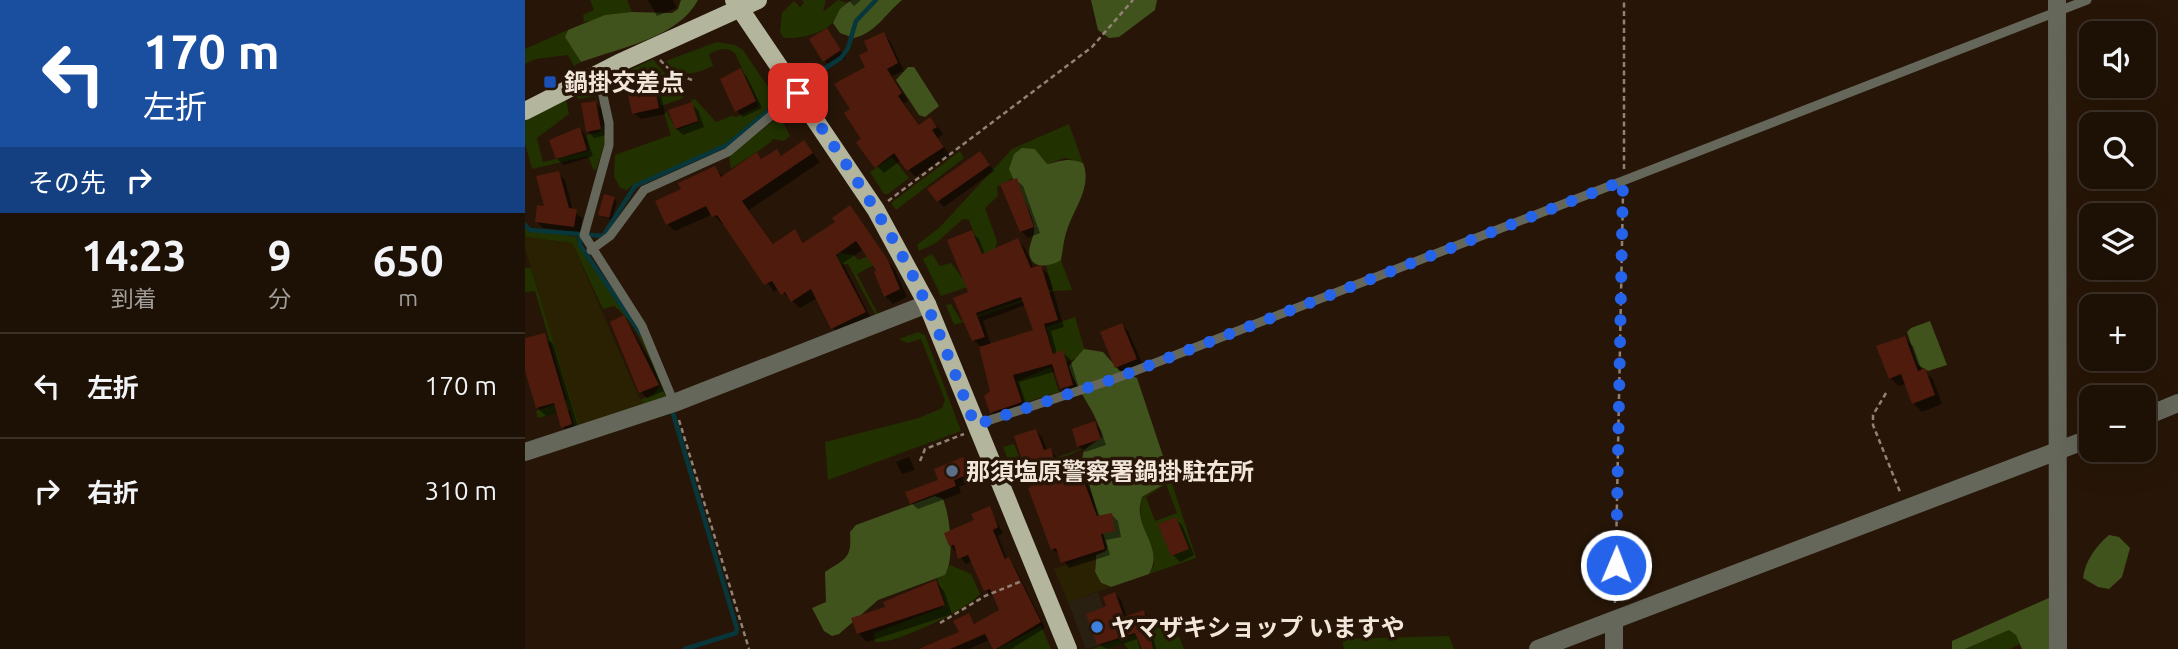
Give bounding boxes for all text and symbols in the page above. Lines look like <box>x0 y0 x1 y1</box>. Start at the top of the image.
map controls <box>2079 21 2156 462</box>
button: sound <box>2079 21 2156 98</box>
text: 170 m <box>143 23 280 78</box>
icon: left <box>28 28 119 119</box>
pin <box>768 63 828 123</box>
place label: 鍋掛交差点 <box>564 69 684 96</box>
marker: 鍋掛交差点 <box>542 74 558 90</box>
icon: arrive <box>779 74 817 112</box>
text: 左折 <box>143 88 207 124</box>
button: search <box>2079 112 2156 189</box>
icon: right <box>120 161 158 199</box>
text: その先 <box>28 168 106 197</box>
button: layers <box>2079 203 2156 280</box>
text: 14:23 <box>81 232 186 279</box>
text: 9 <box>268 232 291 279</box>
text: 650 <box>373 237 444 284</box>
text: m <box>398 285 418 310</box>
text: 到着 <box>111 286 157 311</box>
text: 分 <box>268 286 291 311</box>
button: + <box>2079 294 2156 371</box>
icon: left <box>28 367 66 405</box>
text: 170 m <box>425 371 497 400</box>
text: 左折 <box>87 373 139 402</box>
button: − <box>2079 385 2156 462</box>
place label: 那須塩原警察署鍋掛駐在所 <box>966 458 1254 485</box>
marker: 那須塩原警察署鍋掛駐在所 <box>944 463 960 479</box>
icon: right <box>28 472 66 510</box>
text: 310 m <box>425 476 497 505</box>
text: 右折 <box>87 478 139 507</box>
position arrow <box>1579 528 1653 602</box>
place label: ヤマザキショップ いますや <box>1111 614 1405 641</box>
marker: ヤマザキショップ いますや <box>1089 619 1105 635</box>

